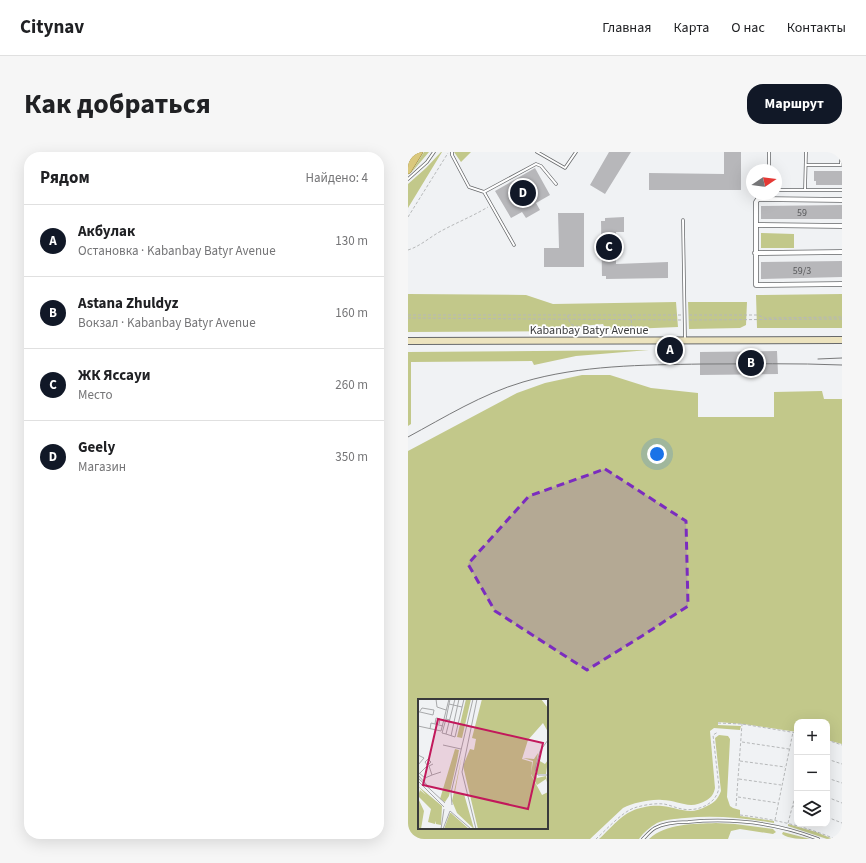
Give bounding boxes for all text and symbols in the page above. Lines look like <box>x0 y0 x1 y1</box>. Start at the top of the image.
text: Citynav <box>20 14 84 41</box>
text: Главная <box>602 18 651 38</box>
text: Карта <box>673 18 709 38</box>
text: О нас <box>731 18 765 38</box>
text: Контакты <box>787 18 846 38</box>
text: Как добраться <box>24 84 211 124</box>
button: Маршрут <box>747 84 842 124</box>
north arrow <box>746 164 782 200</box>
text: Рядом <box>40 166 90 190</box>
text: Найдено: 4 <box>306 169 368 187</box>
pin: D <box>510 178 536 208</box>
house number: 59 <box>797 206 807 220</box>
text: Акбулак <box>78 221 135 242</box>
text: A <box>49 232 57 250</box>
text: 130 m <box>335 232 368 250</box>
pin: C <box>596 232 622 262</box>
text: Остановка · Kabanbay Batyr Avenue <box>78 242 276 260</box>
house number: 59/3 <box>793 264 811 278</box>
text: Astana Zhuldyz <box>78 293 178 314</box>
text: B <box>49 304 57 322</box>
text: 160 m <box>335 304 368 322</box>
text: Вокзал · Kabanbay Batyr Avenue <box>78 314 256 332</box>
street label: Kabanbay Batyr Avenue <box>530 322 648 339</box>
pin: A <box>657 335 683 365</box>
pin: B <box>738 348 764 378</box>
text: ЖК Яссауи <box>78 365 151 386</box>
text: C <box>49 376 57 394</box>
text: 260 m <box>335 376 368 394</box>
text: Место <box>78 386 113 404</box>
text: Geely <box>78 437 115 458</box>
your location <box>647 444 667 464</box>
text: D <box>49 448 57 466</box>
text: 350 m <box>335 448 368 466</box>
text: Магазин <box>78 458 126 476</box>
inset map <box>418 699 548 829</box>
map controls <box>794 719 830 827</box>
button: + <box>794 719 830 755</box>
button: − <box>794 755 830 791</box>
button: layers <box>794 791 830 827</box>

